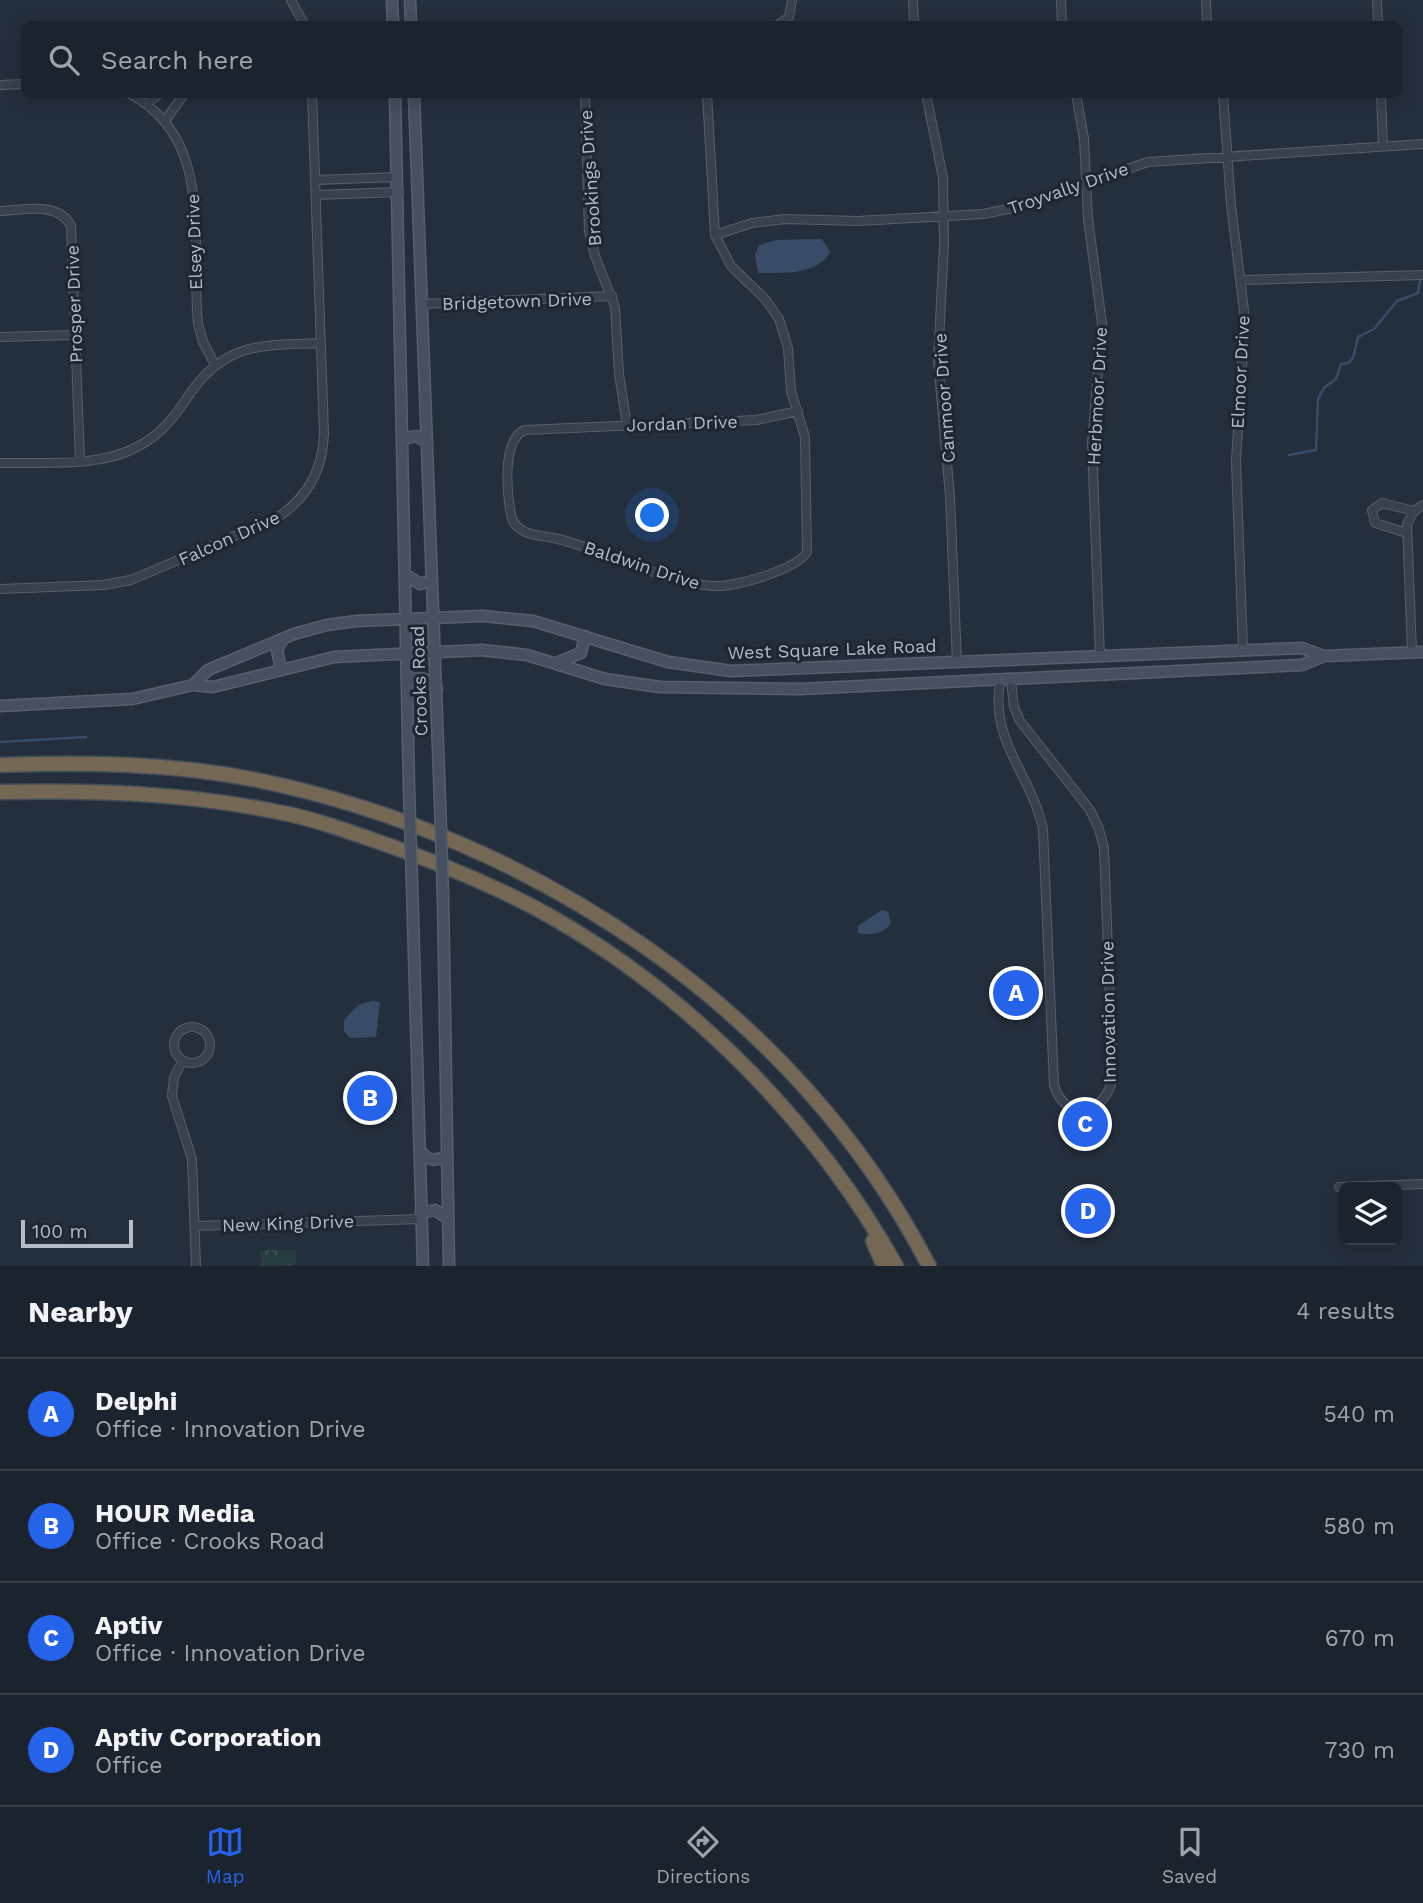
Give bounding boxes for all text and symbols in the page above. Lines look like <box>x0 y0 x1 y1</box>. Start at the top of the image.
search box <box>21 21 1402 98</box>
icon: search <box>45 41 83 79</box>
text: Search here <box>101 45 253 75</box>
street label: Brookings Drive <box>575 109 605 247</box>
street label: Troyvally Drive <box>1005 158 1131 218</box>
street label: Elsey Drive <box>182 194 206 290</box>
street label: Prosper Drive <box>61 245 87 363</box>
street label: Bridgetown Drive <box>442 288 592 314</box>
street label: Elmoor Drive <box>1227 315 1253 429</box>
street label: Herbmoor Drive <box>1083 326 1111 466</box>
street label: Canmoor Drive <box>929 332 959 464</box>
street label: Jordan Drive <box>626 411 738 435</box>
your location <box>635 498 669 532</box>
street label: Falcon Drive <box>175 506 283 570</box>
street label: Baldwin Drive <box>581 536 703 594</box>
street label: Crooks Road <box>407 625 431 737</box>
street label: West Square Lake Road <box>727 635 937 663</box>
street label: Innovation Drive <box>1096 941 1120 1083</box>
pin: A <box>993 967 1039 1019</box>
pin: B <box>347 1072 393 1124</box>
pin: C <box>1062 1098 1108 1150</box>
map controls <box>1339 1182 1402 1245</box>
button: layers <box>1339 1182 1402 1245</box>
pin: D <box>1065 1185 1111 1237</box>
street label: New King Drive <box>222 1210 354 1236</box>
scale bar <box>21 1217 133 1249</box>
text: 100 m <box>32 1220 88 1243</box>
text: Nearby <box>28 1294 133 1329</box>
text: 4 results <box>1296 1298 1395 1325</box>
text: Delphi <box>95 1386 177 1416</box>
text: A <box>43 1401 59 1428</box>
text: 540 m <box>1323 1401 1395 1428</box>
text: Office · Innovation Drive <box>95 1416 365 1443</box>
text: HOUR Media <box>95 1498 255 1528</box>
text: B <box>43 1513 59 1540</box>
text: 580 m <box>1323 1513 1395 1540</box>
text: Office · Crooks Road <box>95 1528 325 1555</box>
text: Aptiv <box>95 1610 162 1640</box>
text: C <box>43 1625 59 1652</box>
text: 670 m <box>1325 1625 1395 1652</box>
text: Office · Innovation Drive <box>95 1640 365 1667</box>
text: Aptiv Corporation <box>95 1722 322 1752</box>
text: D <box>43 1737 59 1764</box>
text: 730 m <box>1325 1737 1395 1764</box>
text: Office <box>95 1752 163 1779</box>
tab: Map <box>206 1823 245 1888</box>
tab: Directions <box>656 1823 750 1888</box>
tab: Saved <box>1162 1823 1217 1888</box>

